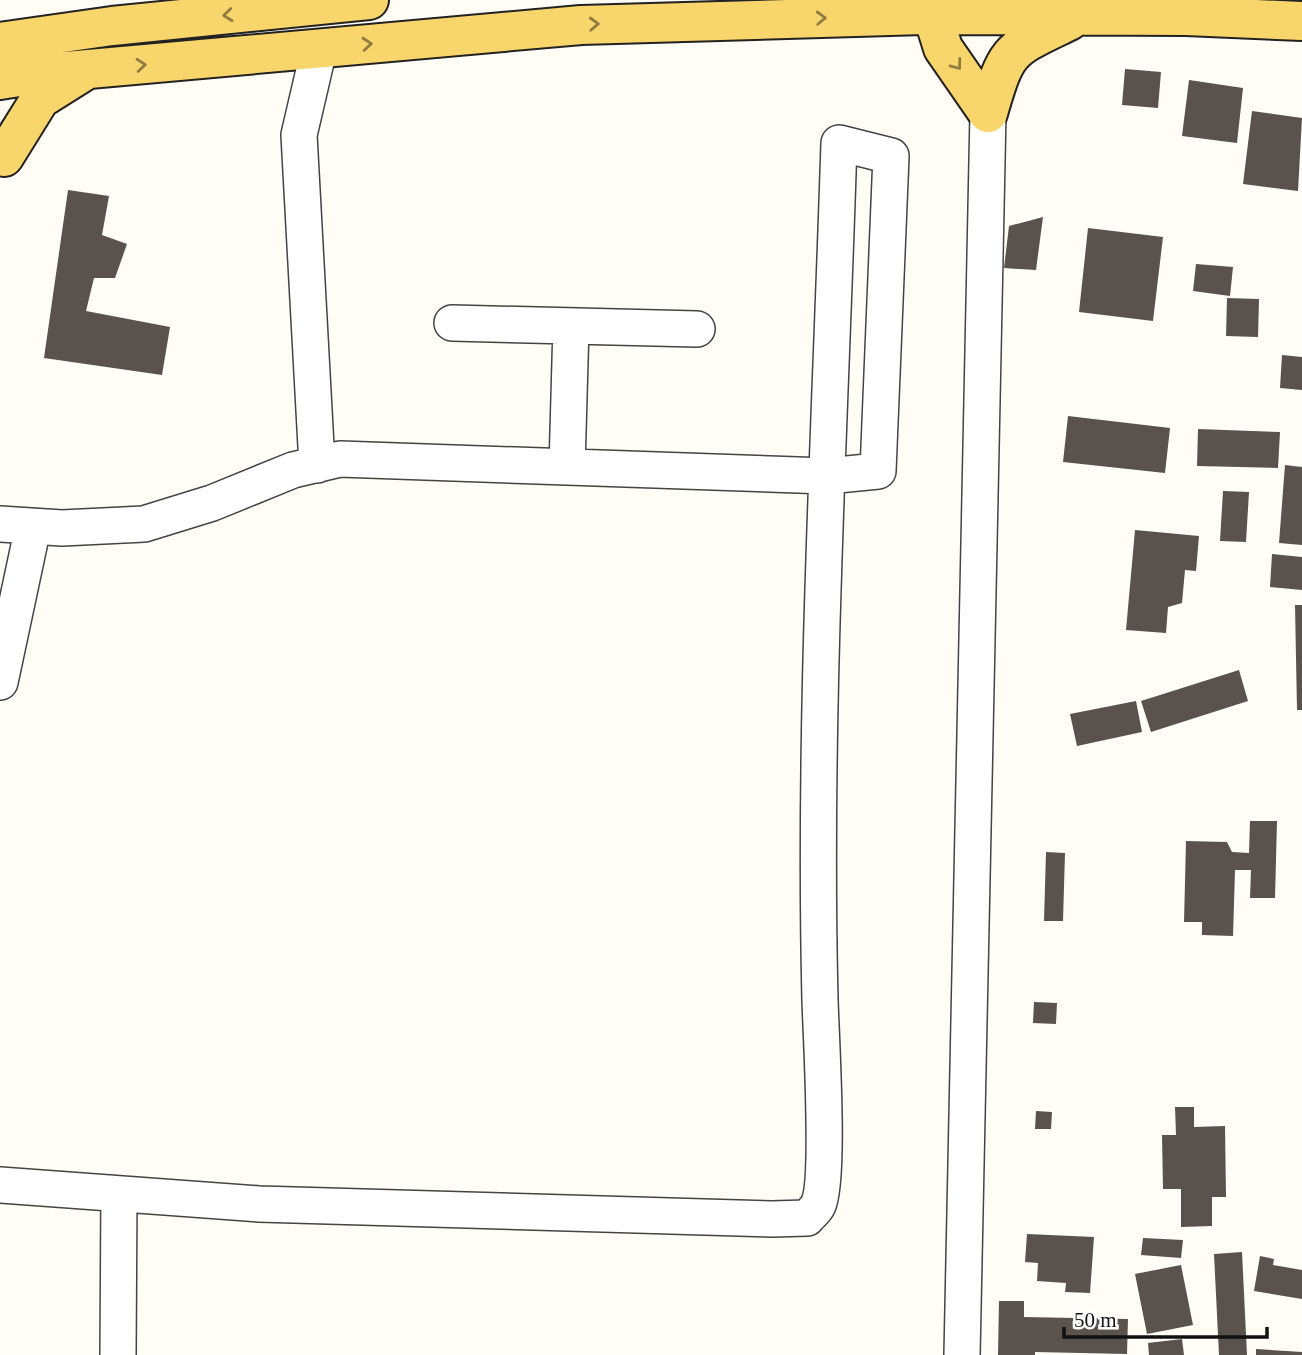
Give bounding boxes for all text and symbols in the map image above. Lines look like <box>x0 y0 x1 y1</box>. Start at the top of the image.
one-way arrow <box>222 7 234 22</box>
one-way arrow <box>817 10 827 26</box>
one-way arrow <box>589 17 600 32</box>
one-way arrow <box>362 37 373 52</box>
one-way arrow <box>136 58 147 73</box>
one-way arrow <box>949 58 962 70</box>
scale bar <box>1064 1296 1267 1340</box>
text: 50 m <box>1074 1308 1117 1332</box>

